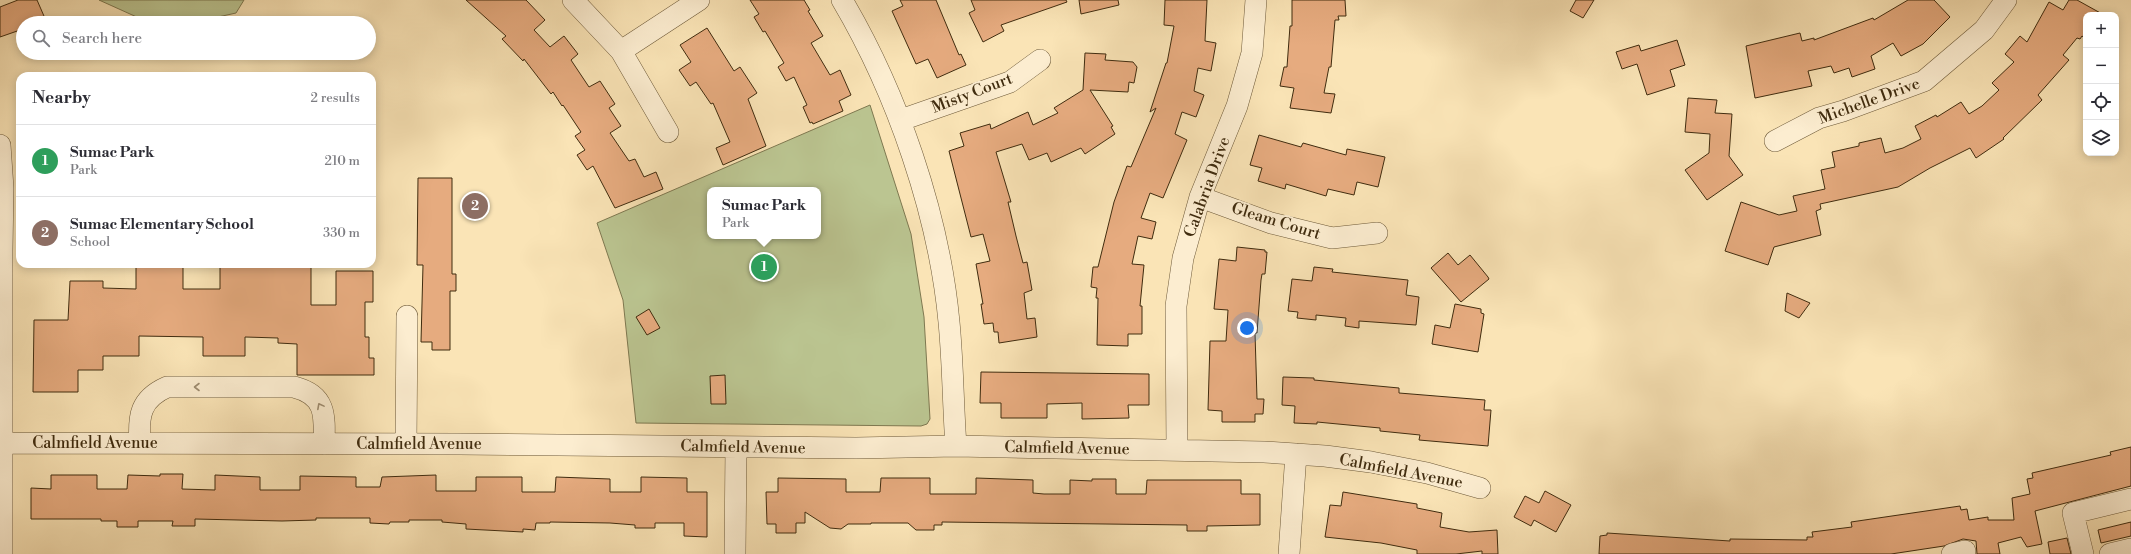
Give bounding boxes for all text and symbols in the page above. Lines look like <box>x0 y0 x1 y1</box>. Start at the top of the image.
map controls <box>2083 12 2119 156</box>
button: + <box>2083 12 2119 48</box>
search box <box>16 16 376 60</box>
icon: search <box>30 27 52 49</box>
text: Search here <box>62 29 142 48</box>
button: − <box>2083 48 2119 84</box>
street label: Misty Court <box>929 68 1016 118</box>
street label: Michelle Drive <box>1816 73 1922 129</box>
button: locate <box>2083 84 2119 120</box>
text: Nearby <box>32 87 91 109</box>
text: 2 results <box>311 90 360 106</box>
button: layers <box>2083 120 2119 156</box>
street label: Calabria Drive <box>1180 134 1234 240</box>
text: Sumac Park <box>70 143 154 162</box>
text: 1 <box>42 153 48 169</box>
text: 210 m <box>325 153 360 169</box>
text: Park <box>70 162 97 178</box>
popup <box>707 187 821 239</box>
pin: 2 <box>462 191 488 221</box>
text: Sumac Park <box>722 196 806 215</box>
street label: Gleam Court <box>1229 198 1323 244</box>
text: Sumac Elementary School <box>70 215 254 234</box>
text: Park <box>722 215 749 231</box>
text: 2 <box>41 225 49 241</box>
text: 330 m <box>323 225 360 241</box>
text: School <box>70 234 110 250</box>
pin: 1 <box>751 252 777 282</box>
your location <box>1237 318 1257 338</box>
one-way arrow <box>194 383 200 391</box>
one-way arrow <box>317 403 324 410</box>
street label: Calmfield Avenue <box>32 433 158 453</box>
street label: Calmfield Avenue <box>356 434 482 454</box>
street label: Calmfield Avenue <box>680 436 806 458</box>
street label: Calmfield Avenue <box>1004 437 1130 459</box>
street label: Calmfield Avenue <box>1337 449 1465 493</box>

